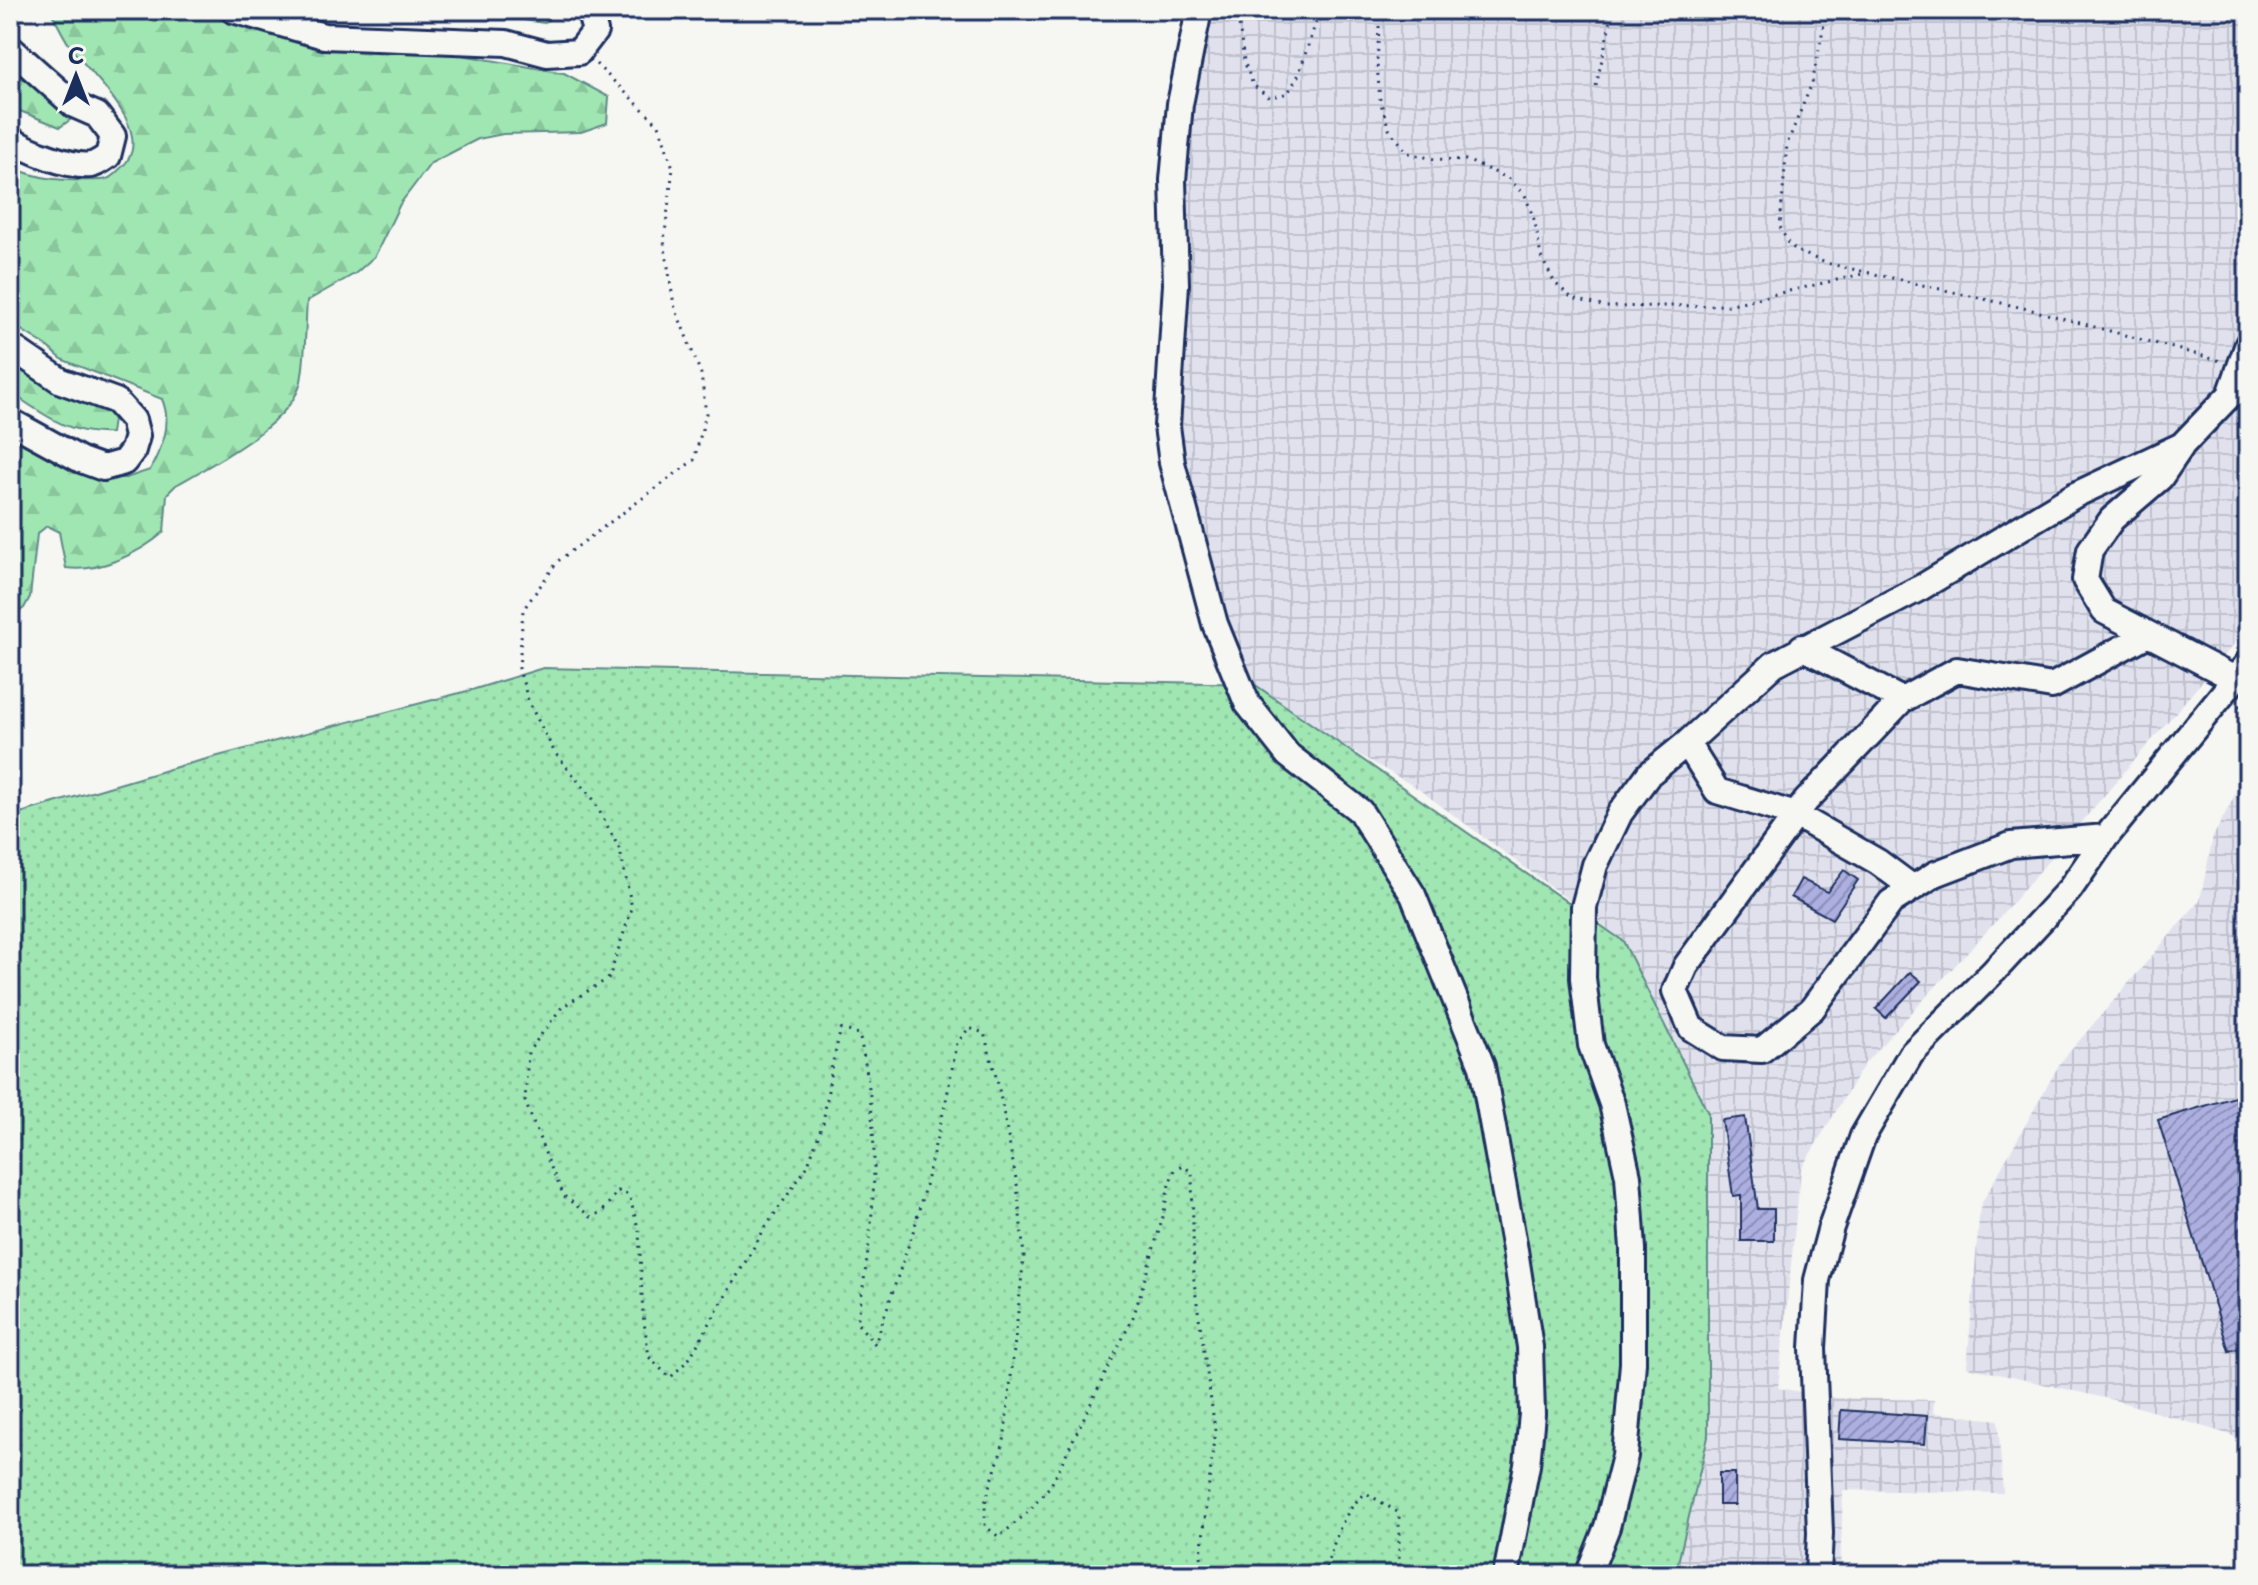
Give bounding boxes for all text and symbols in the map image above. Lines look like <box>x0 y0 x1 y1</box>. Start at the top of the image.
north arrow <box>36 36 116 116</box>
text: С <box>68 38 84 71</box>

